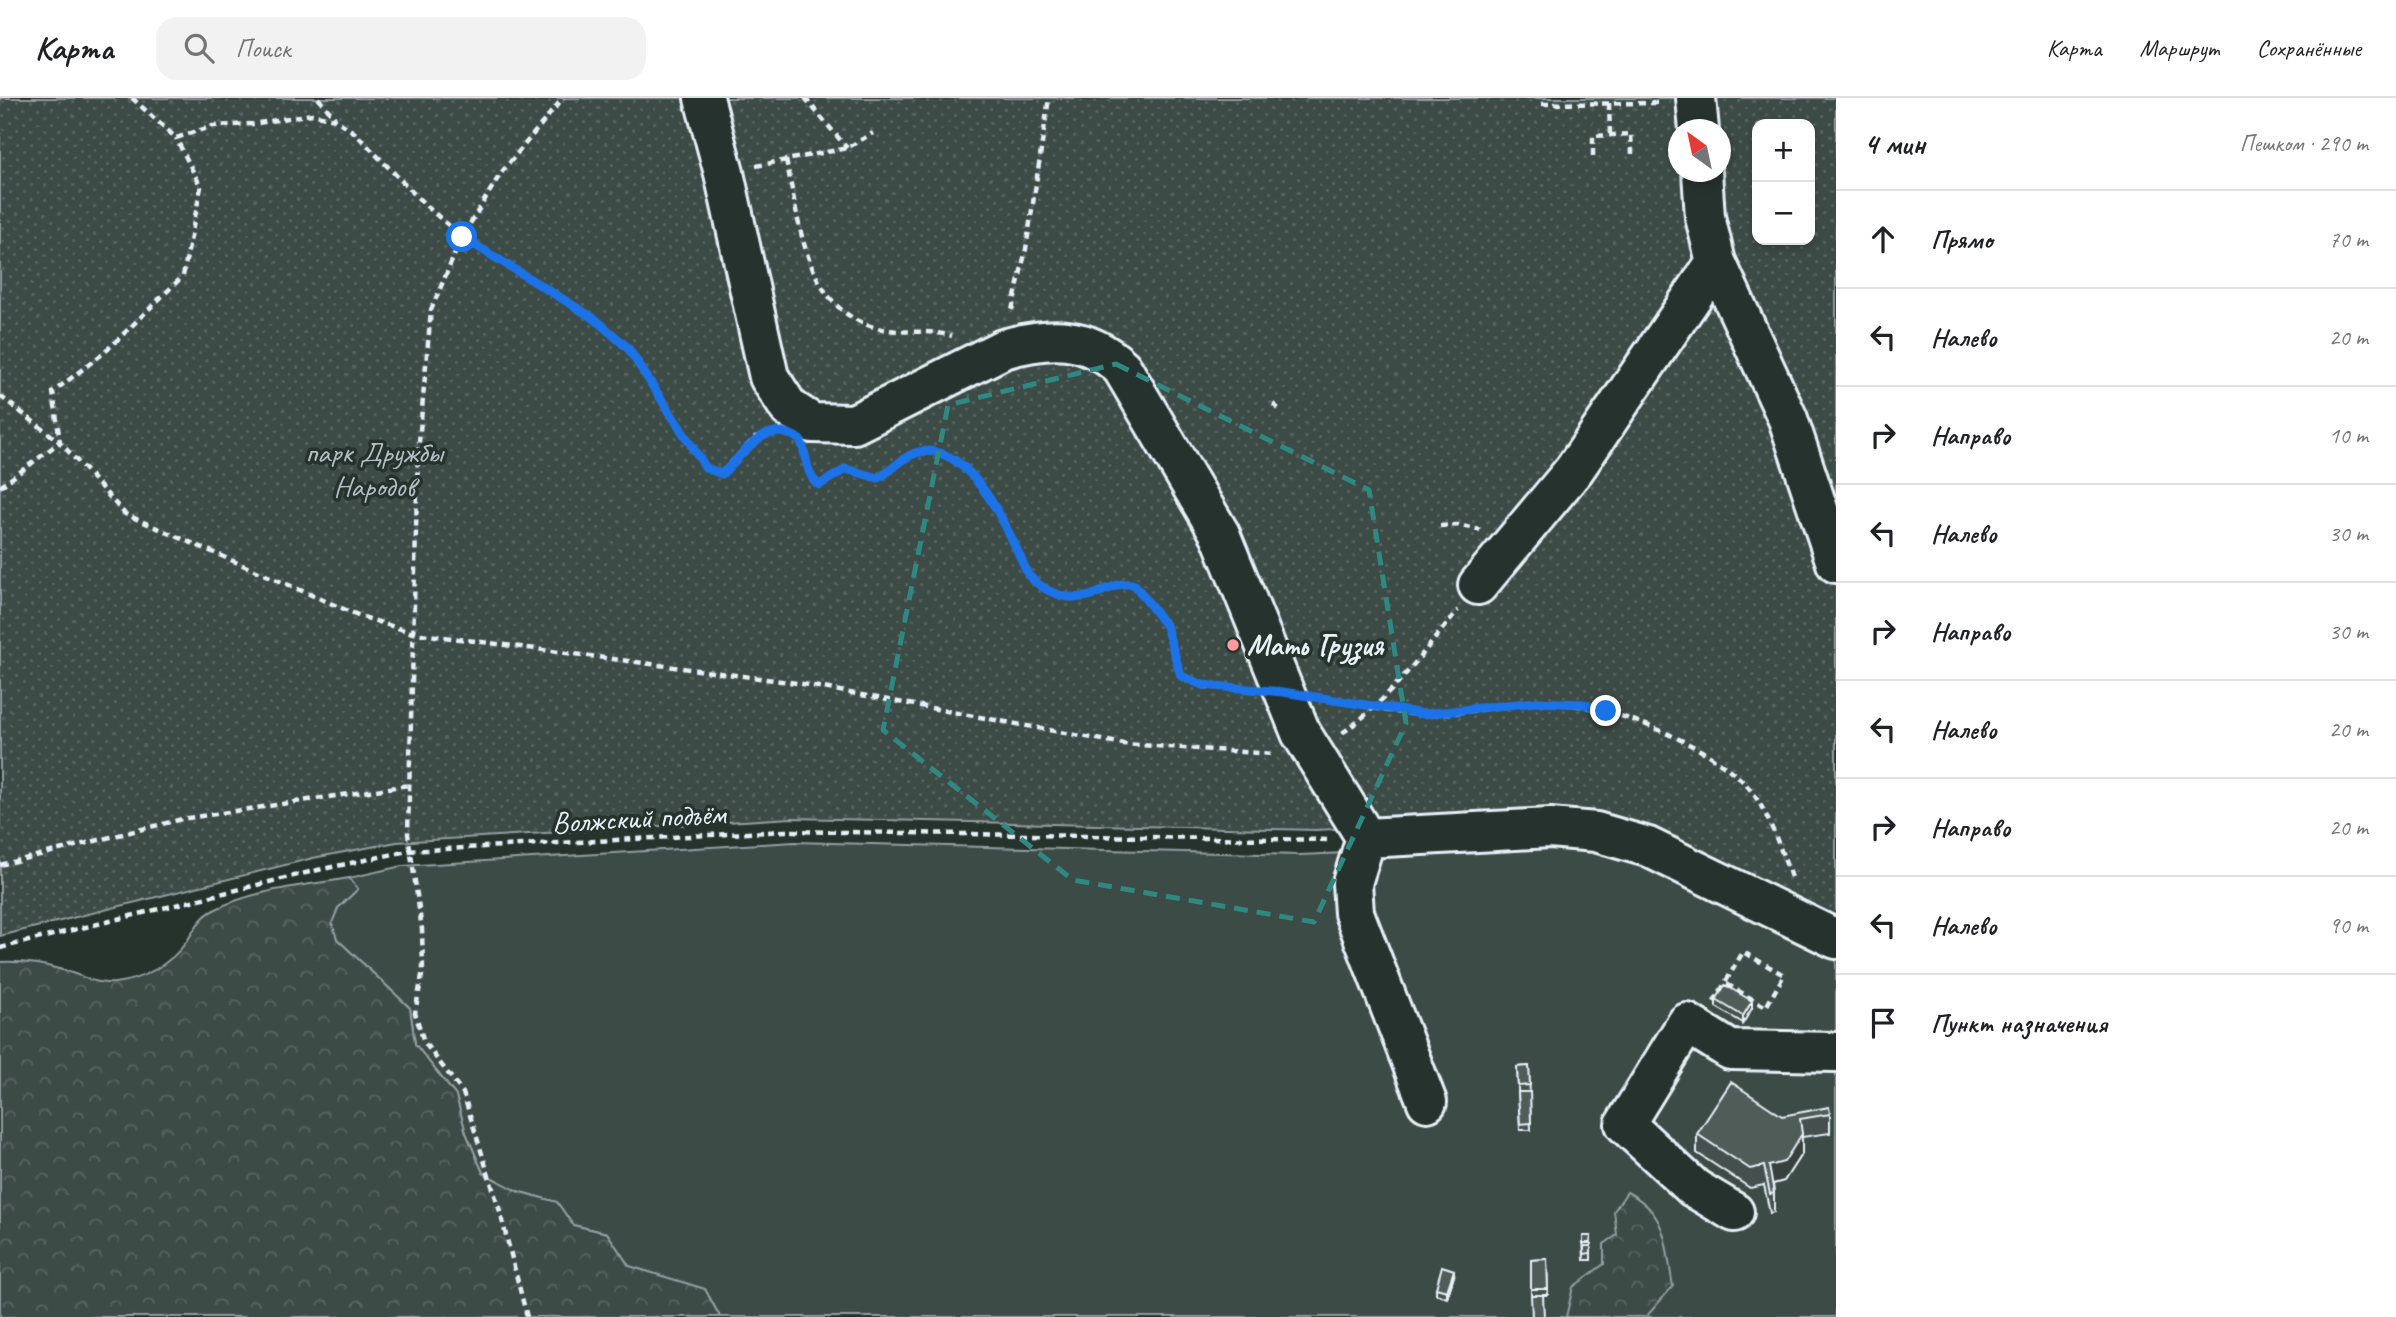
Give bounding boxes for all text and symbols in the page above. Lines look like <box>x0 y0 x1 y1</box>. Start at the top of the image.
search box <box>156 17 646 80</box>
text: Карта <box>35 27 114 69</box>
icon: search <box>180 29 218 67</box>
text: Поиск <box>236 32 290 65</box>
text: Карта <box>2047 33 2102 63</box>
text: Маршрут <box>2140 33 2219 63</box>
text: Сохранённые <box>2257 33 2361 63</box>
north arrow <box>1668 119 1731 182</box>
map controls <box>1752 119 1815 245</box>
button: + <box>1752 119 1815 182</box>
text: 4 мин <box>1864 125 1925 163</box>
text: Пешком · 290 m <box>2240 129 2368 158</box>
button: − <box>1752 182 1815 245</box>
icon: ahead <box>1864 220 1902 258</box>
route start <box>446 221 477 252</box>
text: Прямо <box>1931 223 1993 256</box>
text: 70 m <box>2329 225 2368 254</box>
icon: left <box>1864 318 1902 356</box>
text: Налево <box>1931 321 1997 354</box>
text: 20 m <box>2329 323 2368 352</box>
icon: right <box>1864 416 1902 454</box>
text: Направо <box>1931 419 2010 452</box>
text: 10 m <box>2329 421 2368 450</box>
park label: парк Дружбы Народов <box>305 433 445 505</box>
icon: left <box>1864 514 1902 552</box>
text: Налево <box>1931 517 1997 550</box>
text: 30 m <box>2329 519 2368 548</box>
icon: right <box>1864 612 1902 650</box>
text: Направо <box>1931 615 2010 648</box>
text: 30 m <box>2329 617 2368 646</box>
place label: Мать Грузия <box>1247 626 1385 665</box>
marker: Мать Грузия <box>1225 637 1241 653</box>
route end <box>1590 695 1621 726</box>
icon: left <box>1864 710 1902 748</box>
text: Налево <box>1931 713 1997 746</box>
text: 20 m <box>2329 715 2368 744</box>
street label: Волжский подъём <box>551 794 728 842</box>
icon: right <box>1864 808 1902 846</box>
text: Направо <box>1931 811 2010 844</box>
text: 20 m <box>2329 813 2368 842</box>
icon: left <box>1864 906 1902 944</box>
text: Налево <box>1931 909 1997 942</box>
text: 90 m <box>2329 911 2368 940</box>
icon: arrive <box>1864 1004 1902 1042</box>
text: Пункт назначения <box>1931 1007 2107 1040</box>

